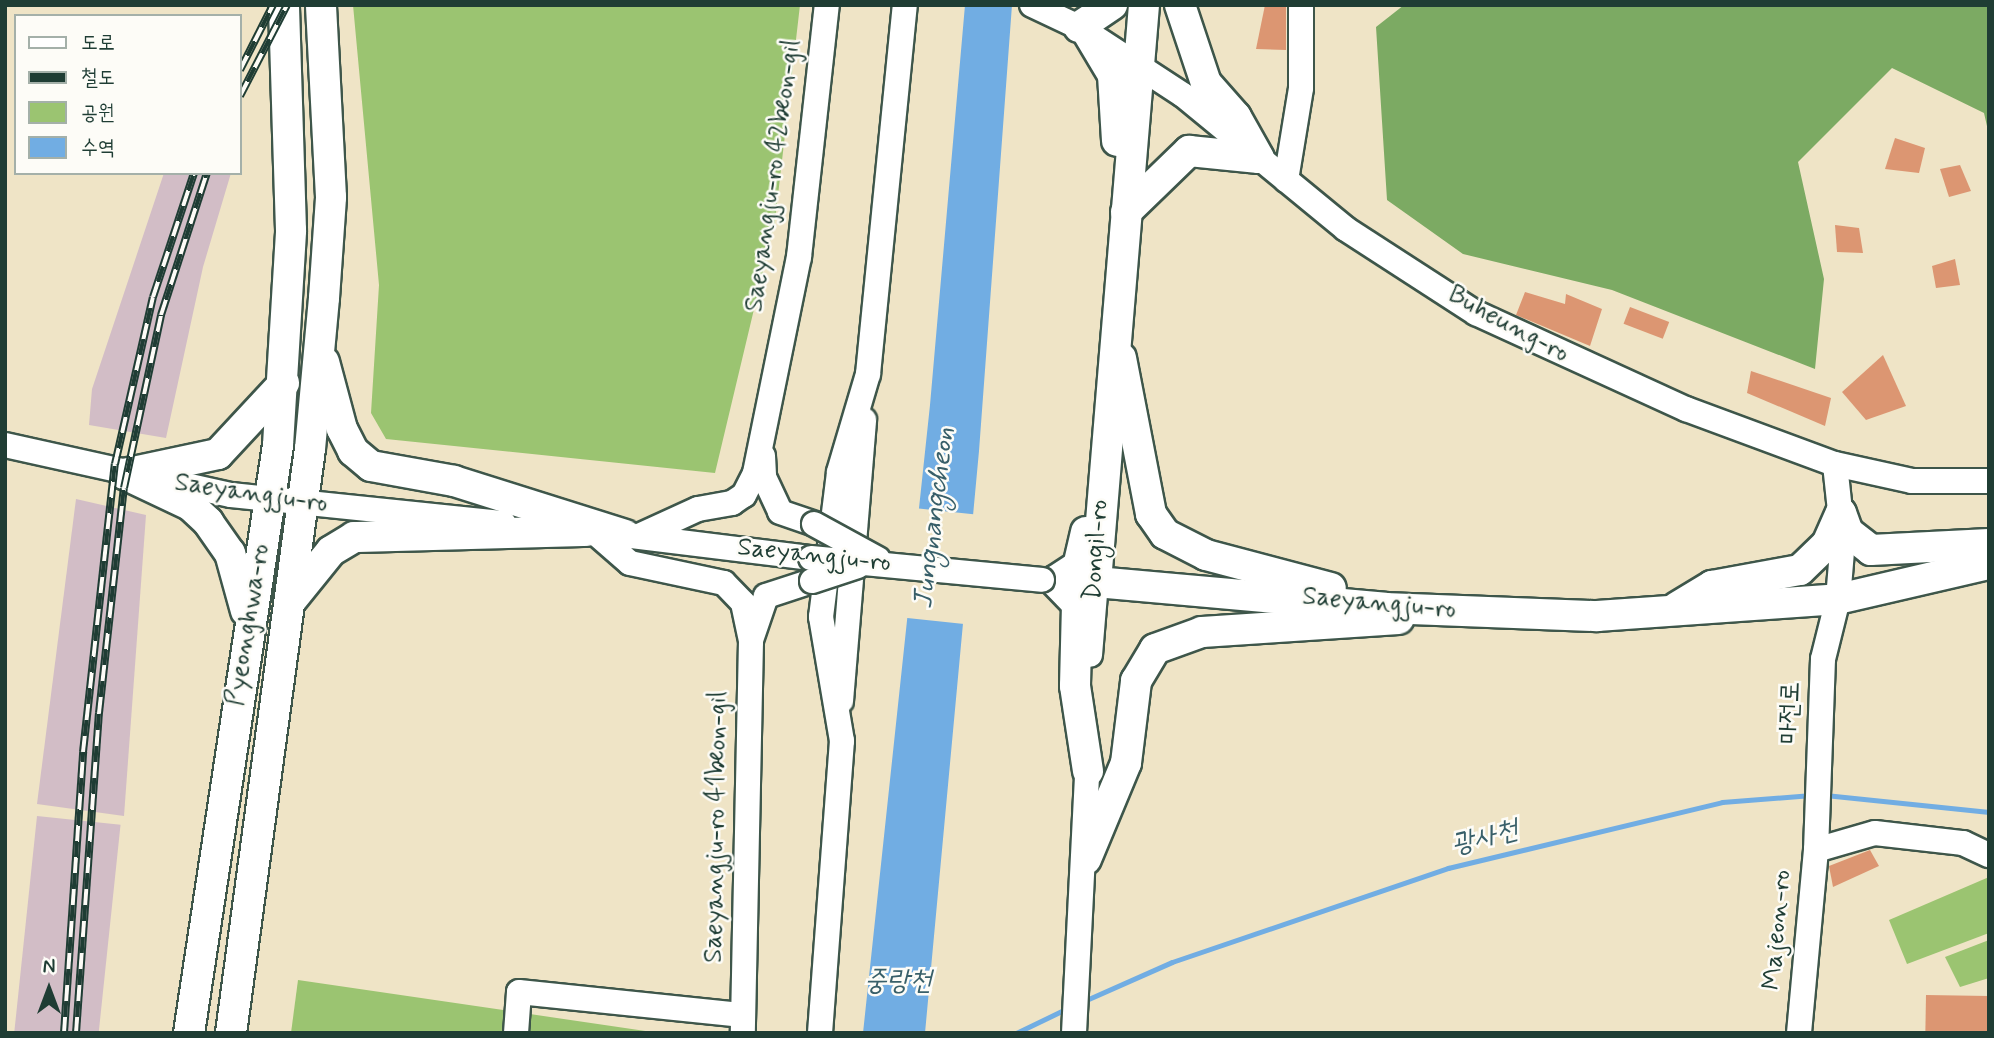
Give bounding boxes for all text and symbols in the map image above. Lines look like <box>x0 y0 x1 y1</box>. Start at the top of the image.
legend <box>14 14 242 175</box>
text: 도로 <box>81 29 115 57</box>
street label: Saeyangju-ro 42beon-gil <box>739 38 809 314</box>
text: 철도 <box>81 64 115 92</box>
text: 공원 <box>81 99 115 127</box>
text: 수역 <box>81 134 115 162</box>
street label: Buheung-ro <box>1442 280 1574 370</box>
water label: Jungnangcheon <box>907 425 963 611</box>
street label: Saeyangju-ro <box>173 468 329 520</box>
street label: Dongil-ro <box>1078 498 1116 602</box>
street label: Saeyangju-ro <box>736 532 892 580</box>
street label: Pyeonghwa-ro <box>221 542 277 708</box>
street label: Saeyangju-ro <box>1301 582 1457 626</box>
street label: 마전로 <box>1774 681 1808 745</box>
street label: Saeyangju-ro 41beon-gil <box>699 691 735 963</box>
water label: 광사천 <box>1448 814 1522 862</box>
street label: Majeon-ro <box>1757 868 1799 992</box>
north arrow <box>14 954 84 1024</box>
text: N <box>43 955 55 980</box>
water label: 중랑천 <box>864 965 932 999</box>

